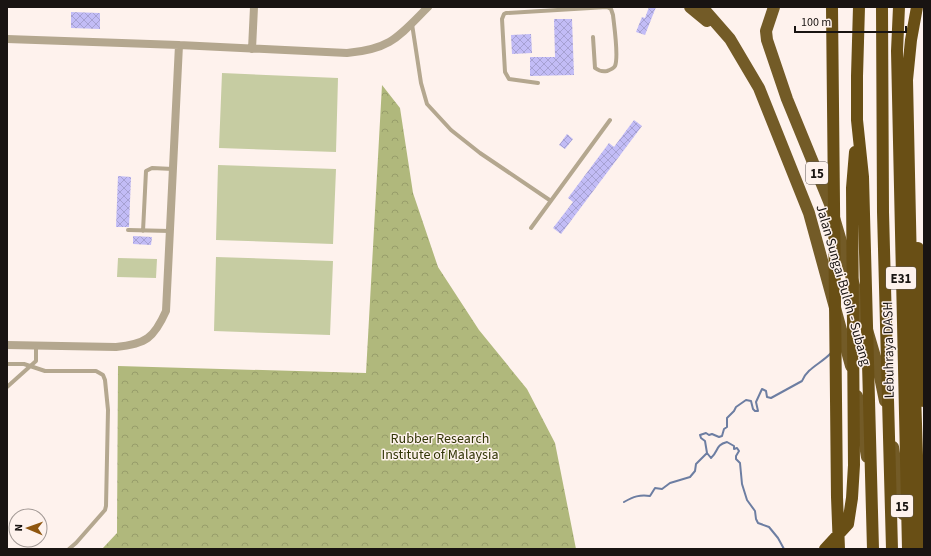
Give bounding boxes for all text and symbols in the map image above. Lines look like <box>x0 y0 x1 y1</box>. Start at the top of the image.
scale bar <box>795 8 906 34</box>
text: 100 m <box>801 14 831 31</box>
road number: 15 <box>806 162 828 184</box>
street label: Jalan Sungai Buloh - Subang <box>810 202 876 368</box>
road number: E31 <box>886 267 916 289</box>
street label: Lebuhraya DASH <box>878 301 900 399</box>
park label: Rubber Research Institute of Malaysia <box>382 429 498 465</box>
road number: 15 <box>891 495 913 517</box>
north arrow <box>8 508 48 548</box>
text: N <box>11 524 26 532</box>

